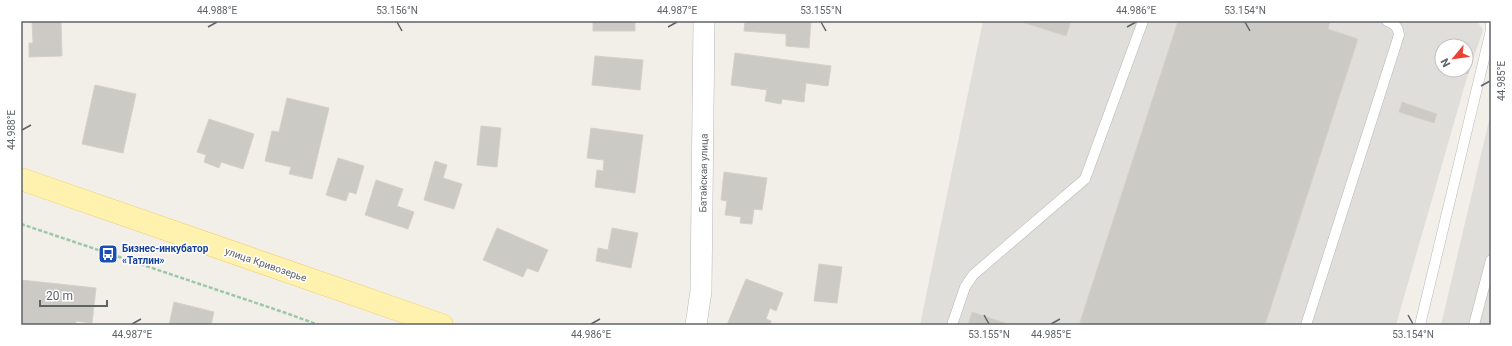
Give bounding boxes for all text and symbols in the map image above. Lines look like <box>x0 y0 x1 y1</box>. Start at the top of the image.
text: 44.988°E <box>197 5 237 16</box>
text: 53.156°N <box>376 5 418 16</box>
text: 44.987°E <box>657 5 697 16</box>
text: 53.155°N <box>800 5 842 16</box>
text: 44.986°E <box>1116 5 1156 16</box>
text: 53.154°N <box>1224 5 1266 16</box>
north arrow <box>1434 38 1474 78</box>
text: N <box>1438 56 1453 69</box>
text: 44.985°E <box>1496 61 1507 101</box>
text: 44.988°E <box>6 110 17 150</box>
street label: Батайская улица <box>697 133 710 213</box>
bus stop icon: Бизнес-инкубатор «Татлин» <box>97 243 119 265</box>
place label: Бизнес-инкубатор «Татлин» <box>122 243 209 266</box>
street label: улица Кривозерье <box>223 245 308 284</box>
scale bar <box>40 282 107 308</box>
text: 20 m <box>46 289 73 303</box>
text: 44.987°E <box>112 329 152 340</box>
text: 44.986°E <box>571 329 611 340</box>
text: 53.155°N <box>968 329 1010 340</box>
text: 44.985°E <box>1031 329 1071 340</box>
text: 53.154°N <box>1392 329 1434 340</box>

